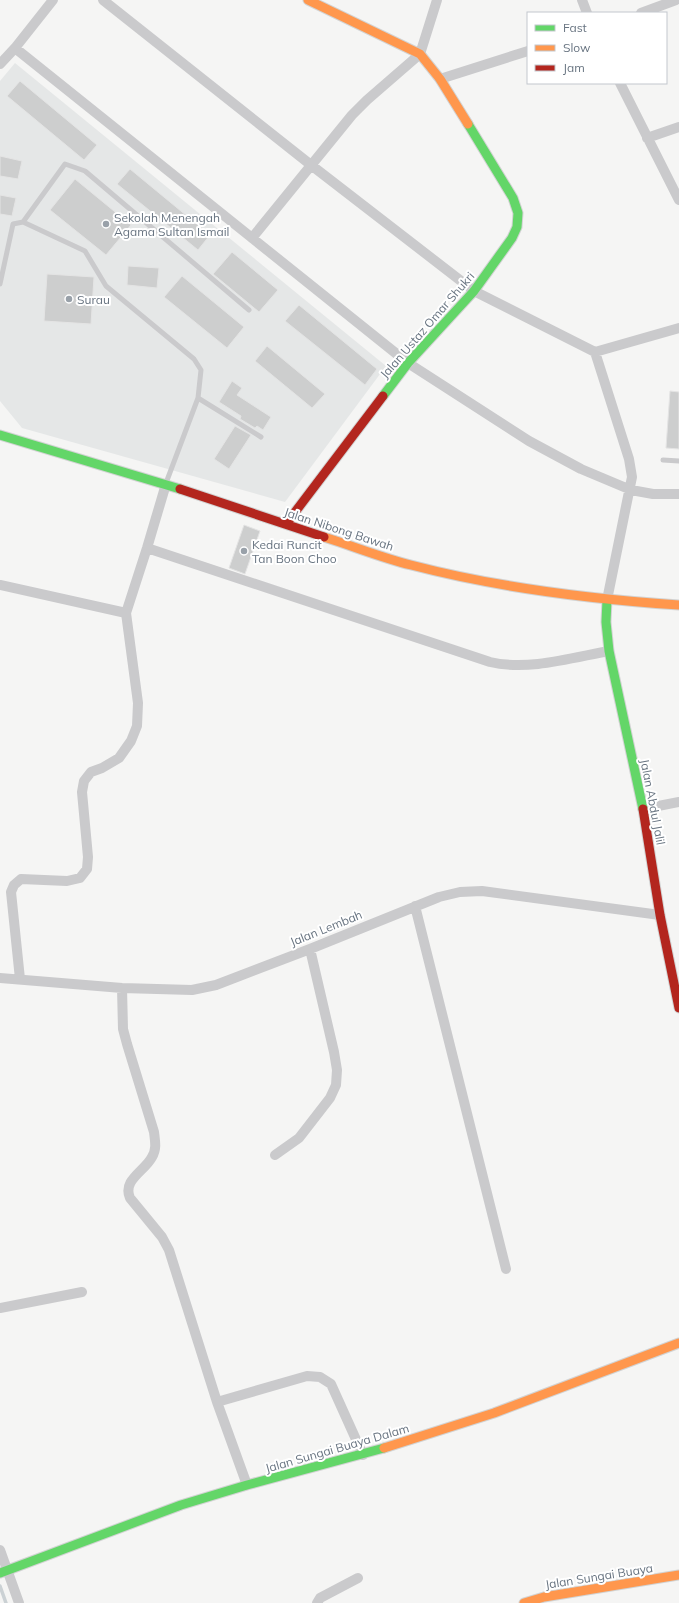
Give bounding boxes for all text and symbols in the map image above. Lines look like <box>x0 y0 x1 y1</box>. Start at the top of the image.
legend <box>527 12 667 84</box>
text: Fast <box>563 20 587 35</box>
text: Slow <box>563 40 591 55</box>
text: Jam <box>563 60 585 75</box>
place label: Sekolah Menengah Agama Sultan Ismail <box>114 210 229 239</box>
marker: Sekolah Menengah Agama Sultan Ismail <box>101 219 111 229</box>
street label: Jalan Ustaz Omar Shukri <box>377 269 477 381</box>
place label: Surau <box>77 292 110 307</box>
marker: Surau <box>64 294 74 304</box>
street label: Jalan Nibong Bawah <box>282 504 396 554</box>
place label: Kedai Runcit Tan Boon Choo <box>252 537 337 566</box>
marker: Kedai Runcit Tan Boon Choo <box>239 546 249 556</box>
street label: Jalan Abdul Jalil <box>637 758 669 846</box>
street label: Jalan Lembah <box>288 907 364 949</box>
street label: Jalan Sungai Buaya Dalam <box>263 1420 411 1476</box>
street label: Jalan Sungai Buaya <box>544 1560 654 1592</box>

